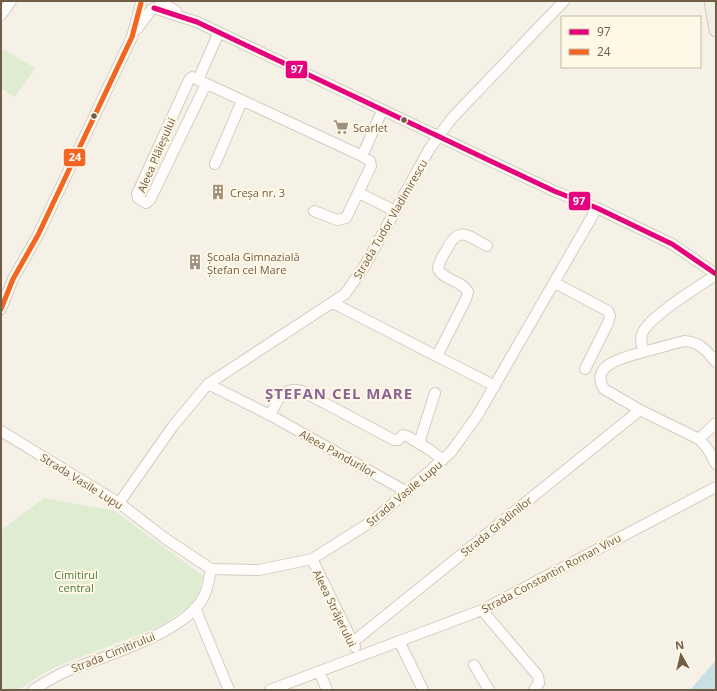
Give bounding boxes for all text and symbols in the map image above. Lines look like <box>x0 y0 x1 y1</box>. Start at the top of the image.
legend <box>561 16 701 68</box>
text: 97 <box>597 23 611 40</box>
text: 24 <box>597 43 611 60</box>
line badge: 97 <box>285 60 308 79</box>
text: 97 <box>291 61 303 76</box>
unlabelled marker <box>89 111 99 121</box>
street label: Aleea Plăieșului <box>134 115 178 195</box>
unlabelled marker <box>399 115 409 125</box>
supermarket icon: Scarlet <box>332 118 350 136</box>
place label: Scarlet <box>353 120 388 135</box>
line badge: 24 <box>63 148 86 167</box>
text: 24 <box>69 149 82 164</box>
street label: Strada Tudor Vladimirescu <box>350 157 430 281</box>
building icon: Creșa nr. 3 <box>209 183 227 201</box>
place label: Creșa nr. 3 <box>230 185 285 200</box>
line badge: 97 <box>568 191 591 211</box>
text: 97 <box>573 193 585 208</box>
place label: Școala Gimnazială Ștefan cel Mare <box>207 249 300 277</box>
building icon: Școala Gimnazială Ștefan cel Mare <box>186 253 204 271</box>
district label: ȘTEFAN CEL MARE <box>265 383 413 403</box>
street label: Aleea Pandurilor <box>297 426 379 480</box>
street label: Strada Vasile Lupu <box>38 450 126 512</box>
street label: Strada Vasile Lupu <box>363 457 445 529</box>
street label: Strada Grădinilor <box>457 492 535 559</box>
street label: Strada Constantin Roman Vivu <box>479 530 623 616</box>
park label: Cimitirul central <box>54 567 98 595</box>
street label: Aleea Străjerului <box>310 567 360 649</box>
street label: Strada Cimitirului <box>69 628 157 676</box>
north arrow <box>661 635 701 675</box>
text: N <box>674 637 685 653</box>

